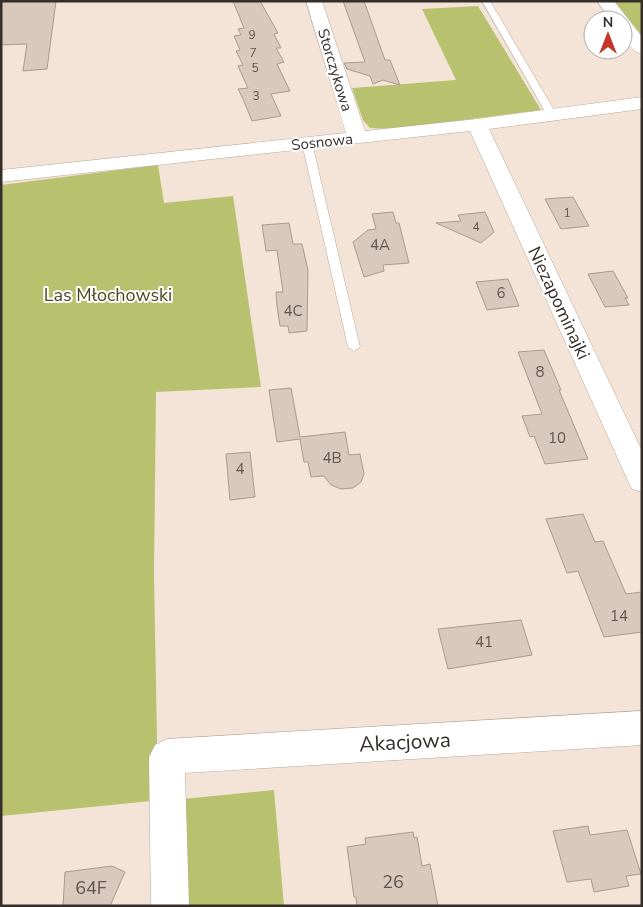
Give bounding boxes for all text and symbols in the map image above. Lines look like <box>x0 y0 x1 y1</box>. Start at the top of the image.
north arrow <box>583 10 633 60</box>
text: N <box>603 13 613 32</box>
street label: Storczykowa <box>313 26 357 114</box>
house number: 9 <box>248 27 256 43</box>
house number: 7 <box>249 45 257 61</box>
house number: 5 <box>251 60 259 76</box>
house number: 3 <box>252 88 260 104</box>
street label: Sosnowa <box>290 129 354 155</box>
house number: 1 <box>563 205 571 221</box>
house number: 4 <box>472 219 480 235</box>
house number: 4A <box>370 235 390 255</box>
street label: Niezapominajki <box>522 243 596 363</box>
park label: Las Młochowski <box>44 283 172 307</box>
house number: 6 <box>496 283 506 303</box>
house number: 4C <box>283 301 303 321</box>
house number: 8 <box>535 362 545 382</box>
house number: 10 <box>548 428 566 448</box>
house number: 4B <box>322 448 342 468</box>
house number: 4 <box>235 459 245 479</box>
house number: 14 <box>610 606 628 626</box>
house number: 41 <box>475 632 493 652</box>
street label: Akacjowa <box>359 726 451 758</box>
house number: 26 <box>382 870 404 894</box>
house number: 64F <box>75 876 107 900</box>

